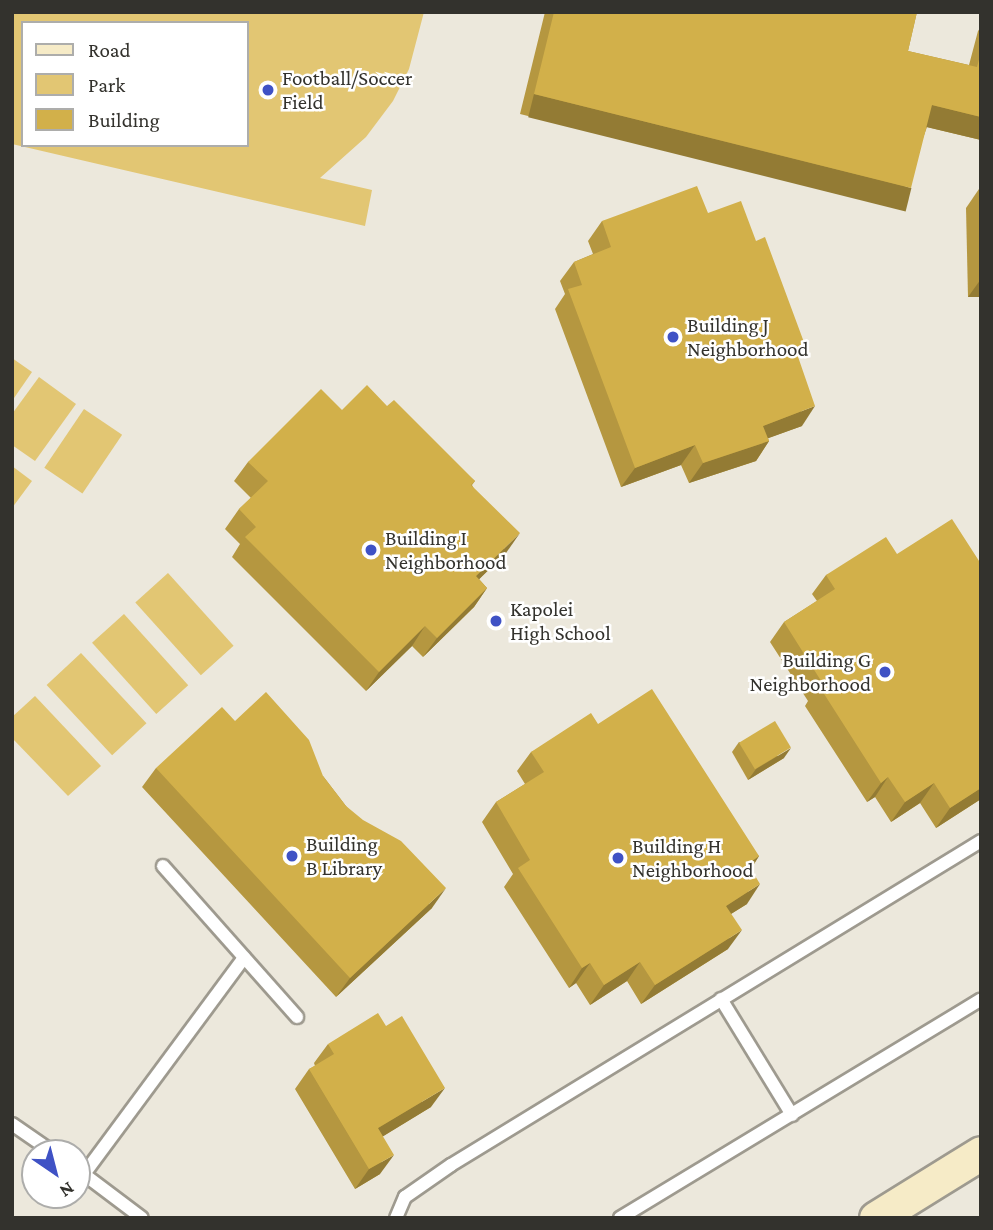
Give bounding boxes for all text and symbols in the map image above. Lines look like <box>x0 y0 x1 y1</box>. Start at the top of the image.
legend <box>21 21 248 147</box>
text: Road <box>88 38 131 62</box>
place label: Football/Soccer Field <box>282 65 412 115</box>
text: Park <box>88 73 125 97</box>
marker: Football/Soccer Field <box>260 82 276 98</box>
text: Building <box>88 108 160 132</box>
place label: Building J Neighborhood <box>687 312 809 362</box>
marker: Building J Neighborhood <box>665 329 681 345</box>
place label: Building I Neighborhood <box>385 525 507 575</box>
marker: Building I Neighborhood <box>363 542 379 558</box>
place label: Kapolei High School <box>510 596 611 646</box>
marker: Kapolei High School <box>488 613 504 629</box>
place label: Building G Neighborhood <box>749 647 871 697</box>
marker: Building G Neighborhood <box>877 664 893 680</box>
place label: Building B Library <box>306 831 382 881</box>
place label: Building H Neighborhood <box>632 833 754 883</box>
marker: Building B Library <box>284 848 300 864</box>
marker: Building H Neighborhood <box>610 850 626 866</box>
north arrow <box>21 1139 91 1209</box>
text: N <box>56 1178 79 1202</box>

